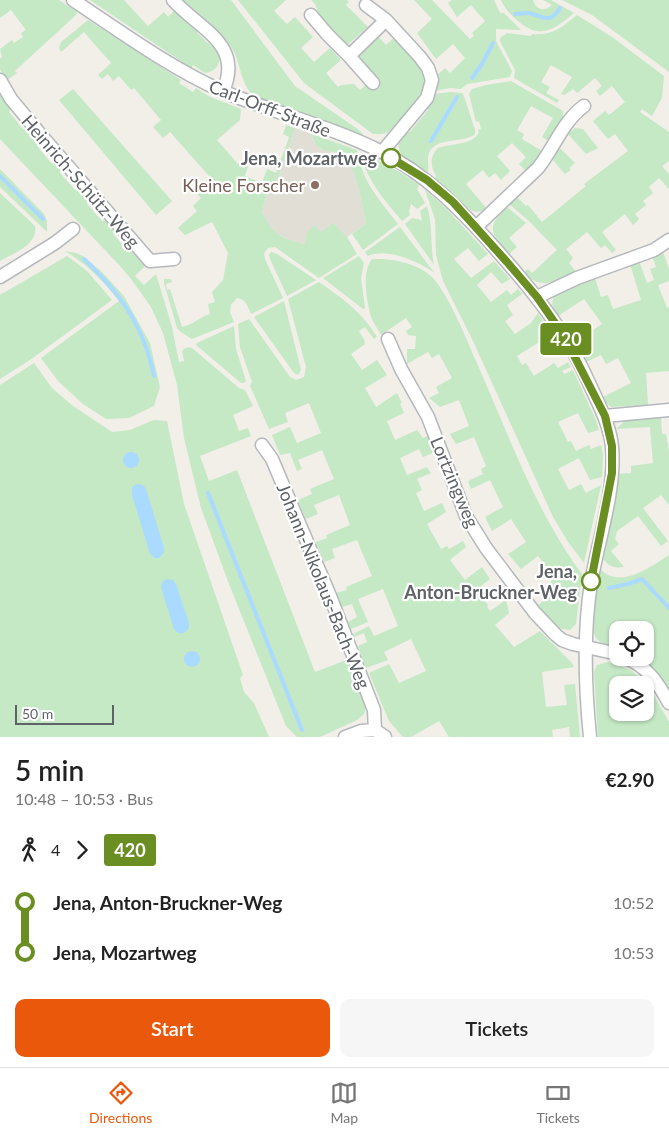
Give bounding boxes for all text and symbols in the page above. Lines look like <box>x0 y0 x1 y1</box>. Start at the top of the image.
street label: Carl-Orff-Straße <box>206 75 334 141</box>
street label: Heinrich-Schütz-Weg <box>17 110 145 252</box>
place label: Jena, Mozartweg <box>241 147 377 169</box>
marker: Jena, Mozartweg <box>381 148 401 168</box>
place label: Kleine Forscher <box>182 174 305 196</box>
marker: Kleine Forscher <box>309 179 321 191</box>
line badge: 420 <box>537 323 595 355</box>
text: 420 <box>550 328 582 350</box>
street label: Lortzingweg <box>426 433 484 531</box>
street label: Johann-Nikolaus-Bach-Weg <box>273 480 375 692</box>
place label: Jena, Anton-Bruckner-Weg <box>403 560 577 603</box>
marker: Jena, Anton-Bruckner-Weg <box>581 571 601 591</box>
map controls <box>609 621 654 721</box>
button: locate <box>609 621 654 666</box>
button: layers <box>609 676 654 721</box>
scale bar <box>15 702 114 725</box>
text: 50 m <box>22 705 53 722</box>
text: 5 min <box>15 753 84 787</box>
text: €2.90 <box>605 768 654 791</box>
text: 10:48 – 10:53 · Bus <box>15 789 153 808</box>
icon: walk <box>15 836 43 864</box>
icon: forward <box>68 836 96 864</box>
text: 420 <box>114 839 146 861</box>
text: 4 <box>51 840 60 859</box>
text: Jena, Anton-Bruckner-Weg <box>53 891 282 914</box>
text: 10:52 <box>613 893 654 912</box>
text: Jena, Mozartweg <box>53 941 197 964</box>
text: 10:53 <box>613 943 654 962</box>
button: Start <box>15 999 330 1057</box>
button: Tickets <box>340 999 654 1057</box>
tab: Directions <box>89 1079 152 1126</box>
tab: Map <box>330 1079 358 1126</box>
tab: Tickets <box>537 1079 580 1126</box>

